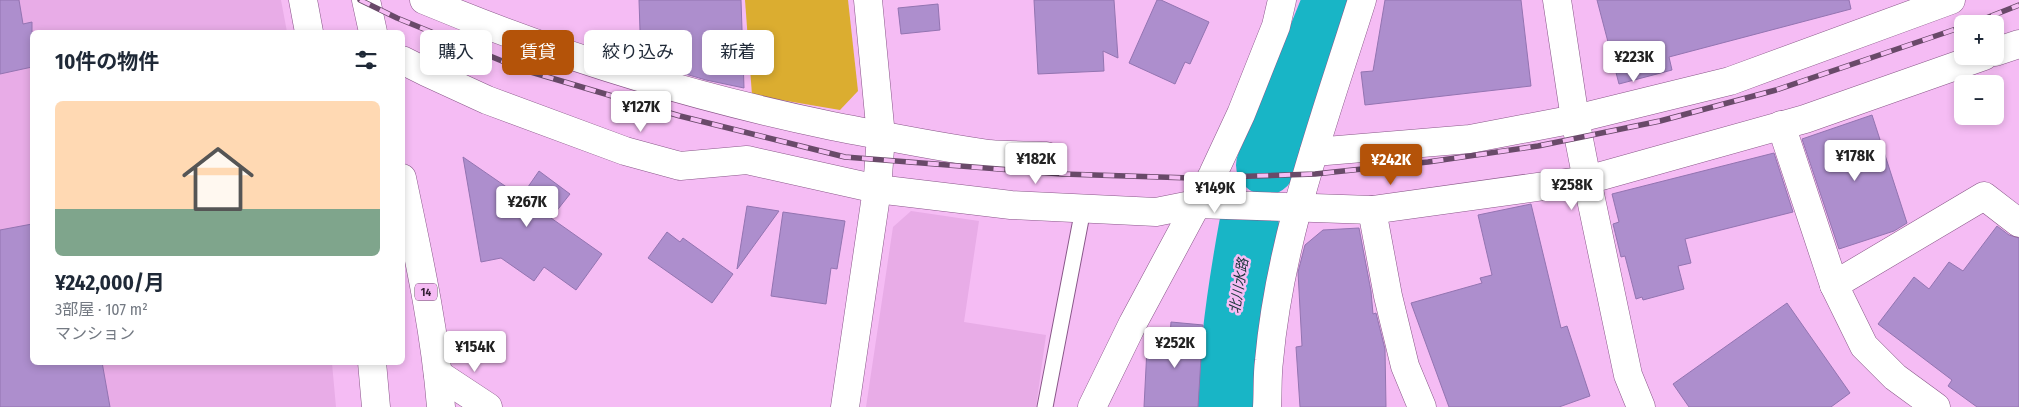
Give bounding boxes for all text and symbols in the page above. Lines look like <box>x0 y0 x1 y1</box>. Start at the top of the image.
map controls <box>1954 15 2004 125</box>
button: + <box>1954 15 2004 65</box>
chip: 購入 <box>420 30 492 75</box>
chip: 賃貸 <box>502 30 574 75</box>
chip: 絞り込み <box>584 30 692 75</box>
chip: 新着 <box>702 30 774 75</box>
pin: ¥223K <box>1599 41 1669 83</box>
icon: filters <box>352 46 380 74</box>
text: ¥223K <box>1614 47 1654 66</box>
text: 10件の物件 <box>55 49 159 75</box>
button: − <box>1954 75 2004 125</box>
pin: ¥127K <box>606 90 676 133</box>
text: ¥127K <box>622 97 660 116</box>
icon: home <box>173 134 263 224</box>
pin: ¥178K <box>1820 140 1890 182</box>
pin: ¥182K <box>1001 142 1071 185</box>
pin: ¥242K <box>1356 144 1426 186</box>
text: ¥178K <box>1836 146 1874 165</box>
text: ¥182K <box>1016 149 1056 168</box>
text: ¥242K <box>1371 150 1411 169</box>
pin: ¥258K <box>1537 168 1607 211</box>
pin: ¥149K <box>1180 172 1250 214</box>
text: ¥258K <box>1551 175 1593 194</box>
text: ¥149K <box>1195 178 1235 197</box>
pin: ¥267K <box>492 186 562 228</box>
text: ¥267K <box>507 192 547 211</box>
water label: 北川水路 <box>1226 256 1252 315</box>
text: ¥242,000/月 <box>55 270 165 296</box>
road number: 14 <box>415 284 437 300</box>
text: 3部屋 · 107 m² <box>55 300 148 319</box>
text: マンション <box>55 324 135 343</box>
pin: ¥252K <box>1140 326 1210 369</box>
pin: ¥154K <box>440 330 510 373</box>
text: ¥252K <box>1155 333 1195 352</box>
text: ¥154K <box>455 337 495 356</box>

